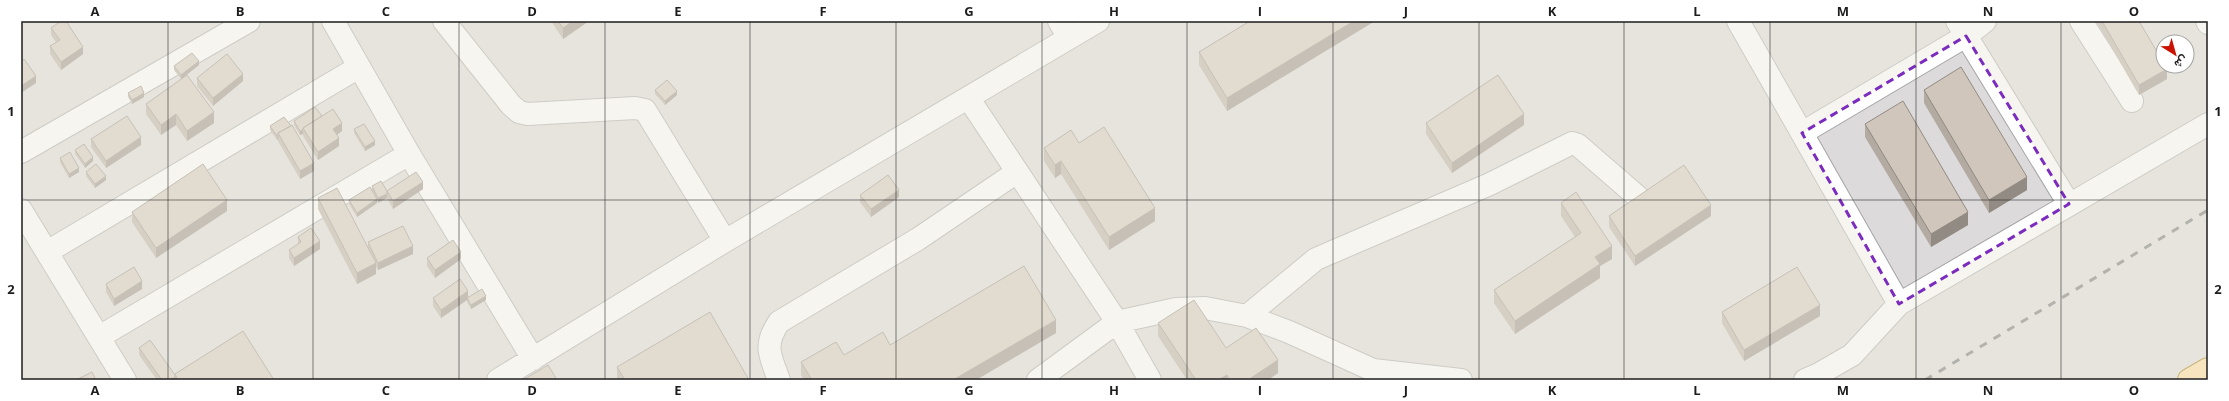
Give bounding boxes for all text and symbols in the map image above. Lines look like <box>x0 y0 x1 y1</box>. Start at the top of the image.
text: A <box>91 2 100 20</box>
text: B <box>236 2 245 20</box>
text: C <box>382 2 390 20</box>
text: D <box>527 2 537 20</box>
text: E <box>674 2 682 20</box>
text: F <box>819 2 827 20</box>
text: G <box>964 2 974 20</box>
text: H <box>1109 2 1119 20</box>
text: I <box>1258 2 1262 20</box>
text: J <box>1403 2 1408 20</box>
text: K <box>1548 2 1557 20</box>
text: L <box>1693 2 1701 20</box>
text: M <box>1837 2 1849 20</box>
text: N <box>1983 2 1993 20</box>
text: O <box>2129 2 2139 20</box>
north arrow <box>2155 34 2195 74</box>
text: ش <box>2172 52 2191 72</box>
text: 1 <box>7 102 15 120</box>
text: 1 <box>2214 102 2222 120</box>
text: 2 <box>7 280 15 298</box>
text: 2 <box>2214 280 2222 298</box>
text: A <box>91 381 100 399</box>
text: B <box>236 381 245 399</box>
text: C <box>382 381 390 399</box>
text: D <box>527 381 537 399</box>
text: E <box>674 381 682 399</box>
text: F <box>819 381 827 399</box>
text: G <box>964 381 974 399</box>
text: H <box>1109 381 1119 399</box>
text: I <box>1258 381 1262 399</box>
text: J <box>1403 381 1408 399</box>
text: K <box>1548 381 1557 399</box>
text: L <box>1693 381 1701 399</box>
text: M <box>1837 381 1849 399</box>
text: N <box>1983 381 1993 399</box>
text: O <box>2129 381 2139 399</box>

